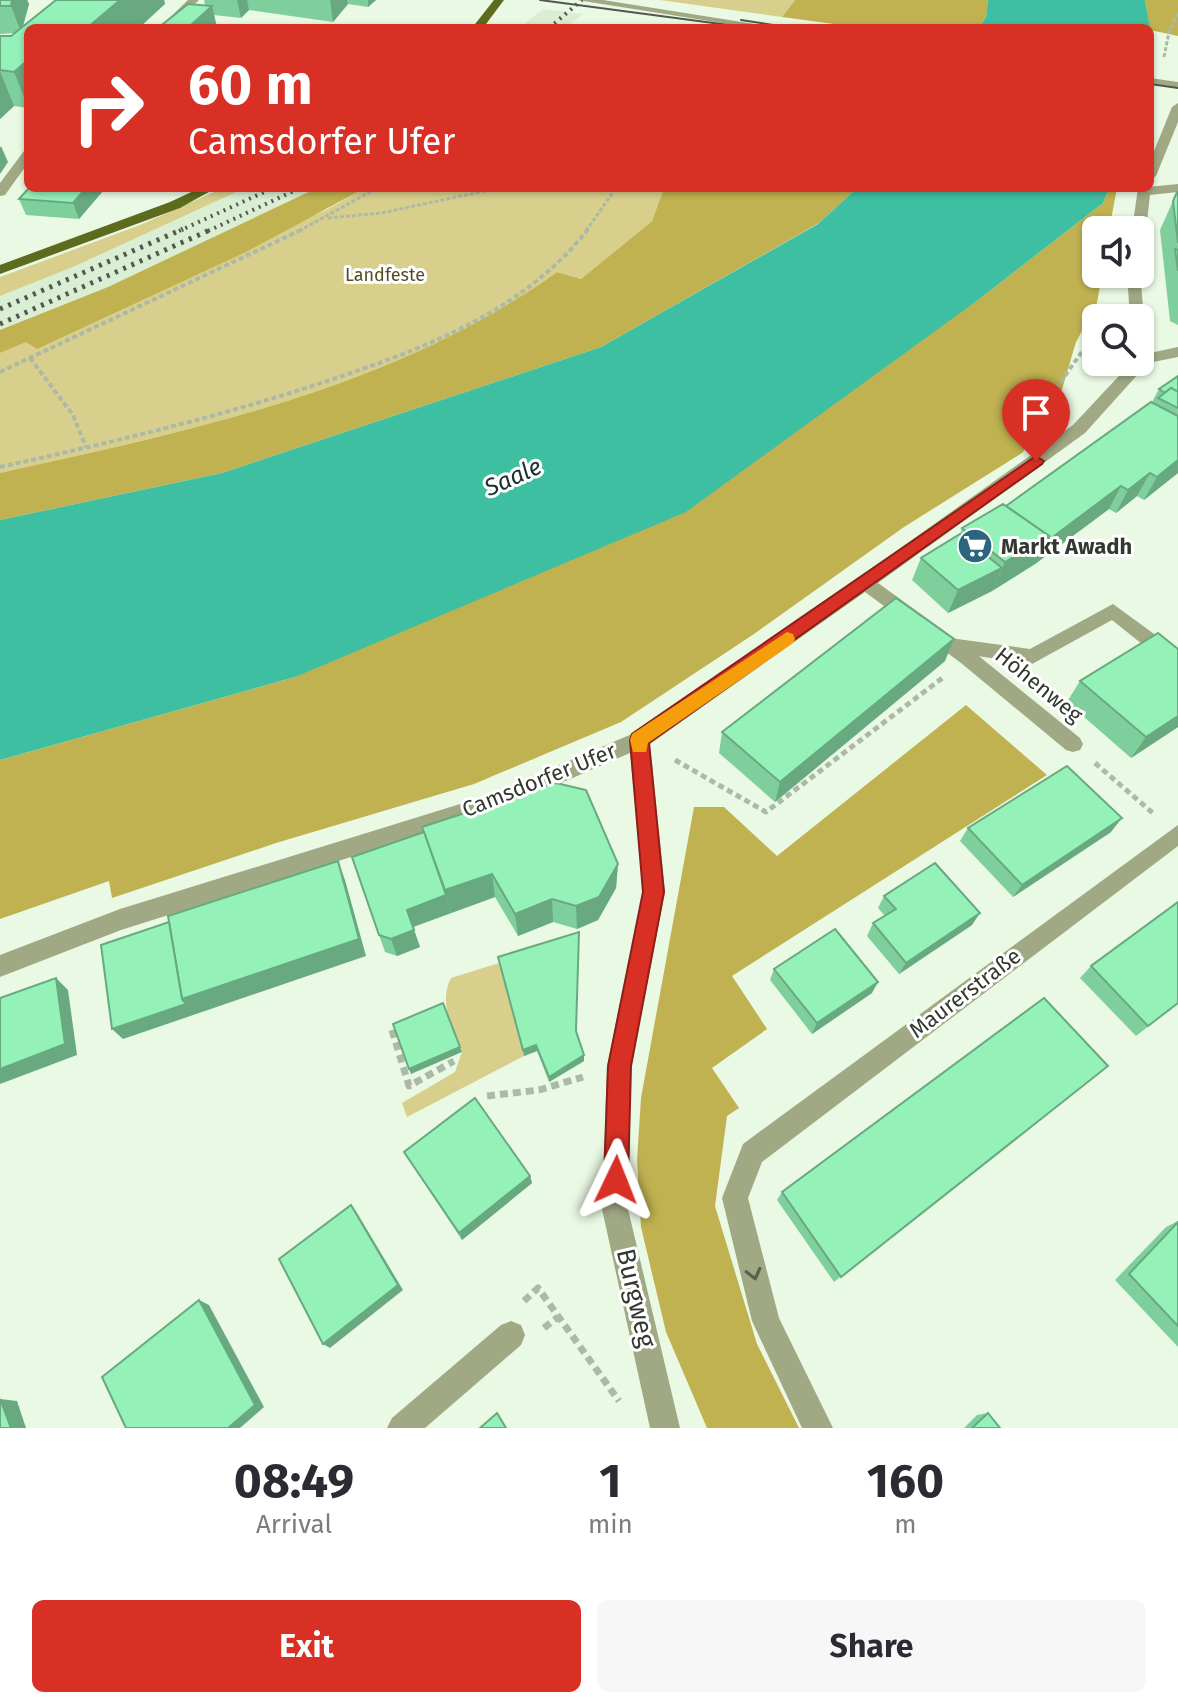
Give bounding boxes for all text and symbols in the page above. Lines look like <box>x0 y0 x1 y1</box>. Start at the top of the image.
text: 60 m <box>188 52 313 119</box>
icon: right <box>56 56 160 160</box>
text: Camsdorfer Ufer <box>188 120 455 164</box>
map controls <box>1082 216 1154 376</box>
button: sound <box>1082 216 1154 288</box>
park label: Landfeste <box>345 264 425 286</box>
button: search <box>1082 304 1154 376</box>
pin <box>1002 379 1070 461</box>
icon: arrive <box>1014 391 1058 435</box>
water label: Saale <box>479 452 546 502</box>
supermarket icon: Markt Awadh <box>956 527 994 565</box>
place label: Markt Awadh <box>1001 533 1132 560</box>
street label: Höhenweg <box>990 642 1089 729</box>
street label: Camsdorfer Ufer <box>458 737 620 823</box>
street label: Maurerstraße <box>904 942 1026 1044</box>
position arrow <box>574 1138 658 1222</box>
street label: Burgweg <box>610 1246 663 1351</box>
one-way arrow <box>744 1266 761 1280</box>
text: 08:49 <box>234 1452 354 1510</box>
text: 1 <box>599 1452 622 1510</box>
text: 160 <box>867 1452 944 1510</box>
text: Arrival <box>256 1509 332 1540</box>
text: min <box>588 1509 633 1540</box>
text: m <box>894 1509 917 1540</box>
button: Exit <box>32 1600 581 1692</box>
button: Share <box>597 1600 1146 1692</box>

